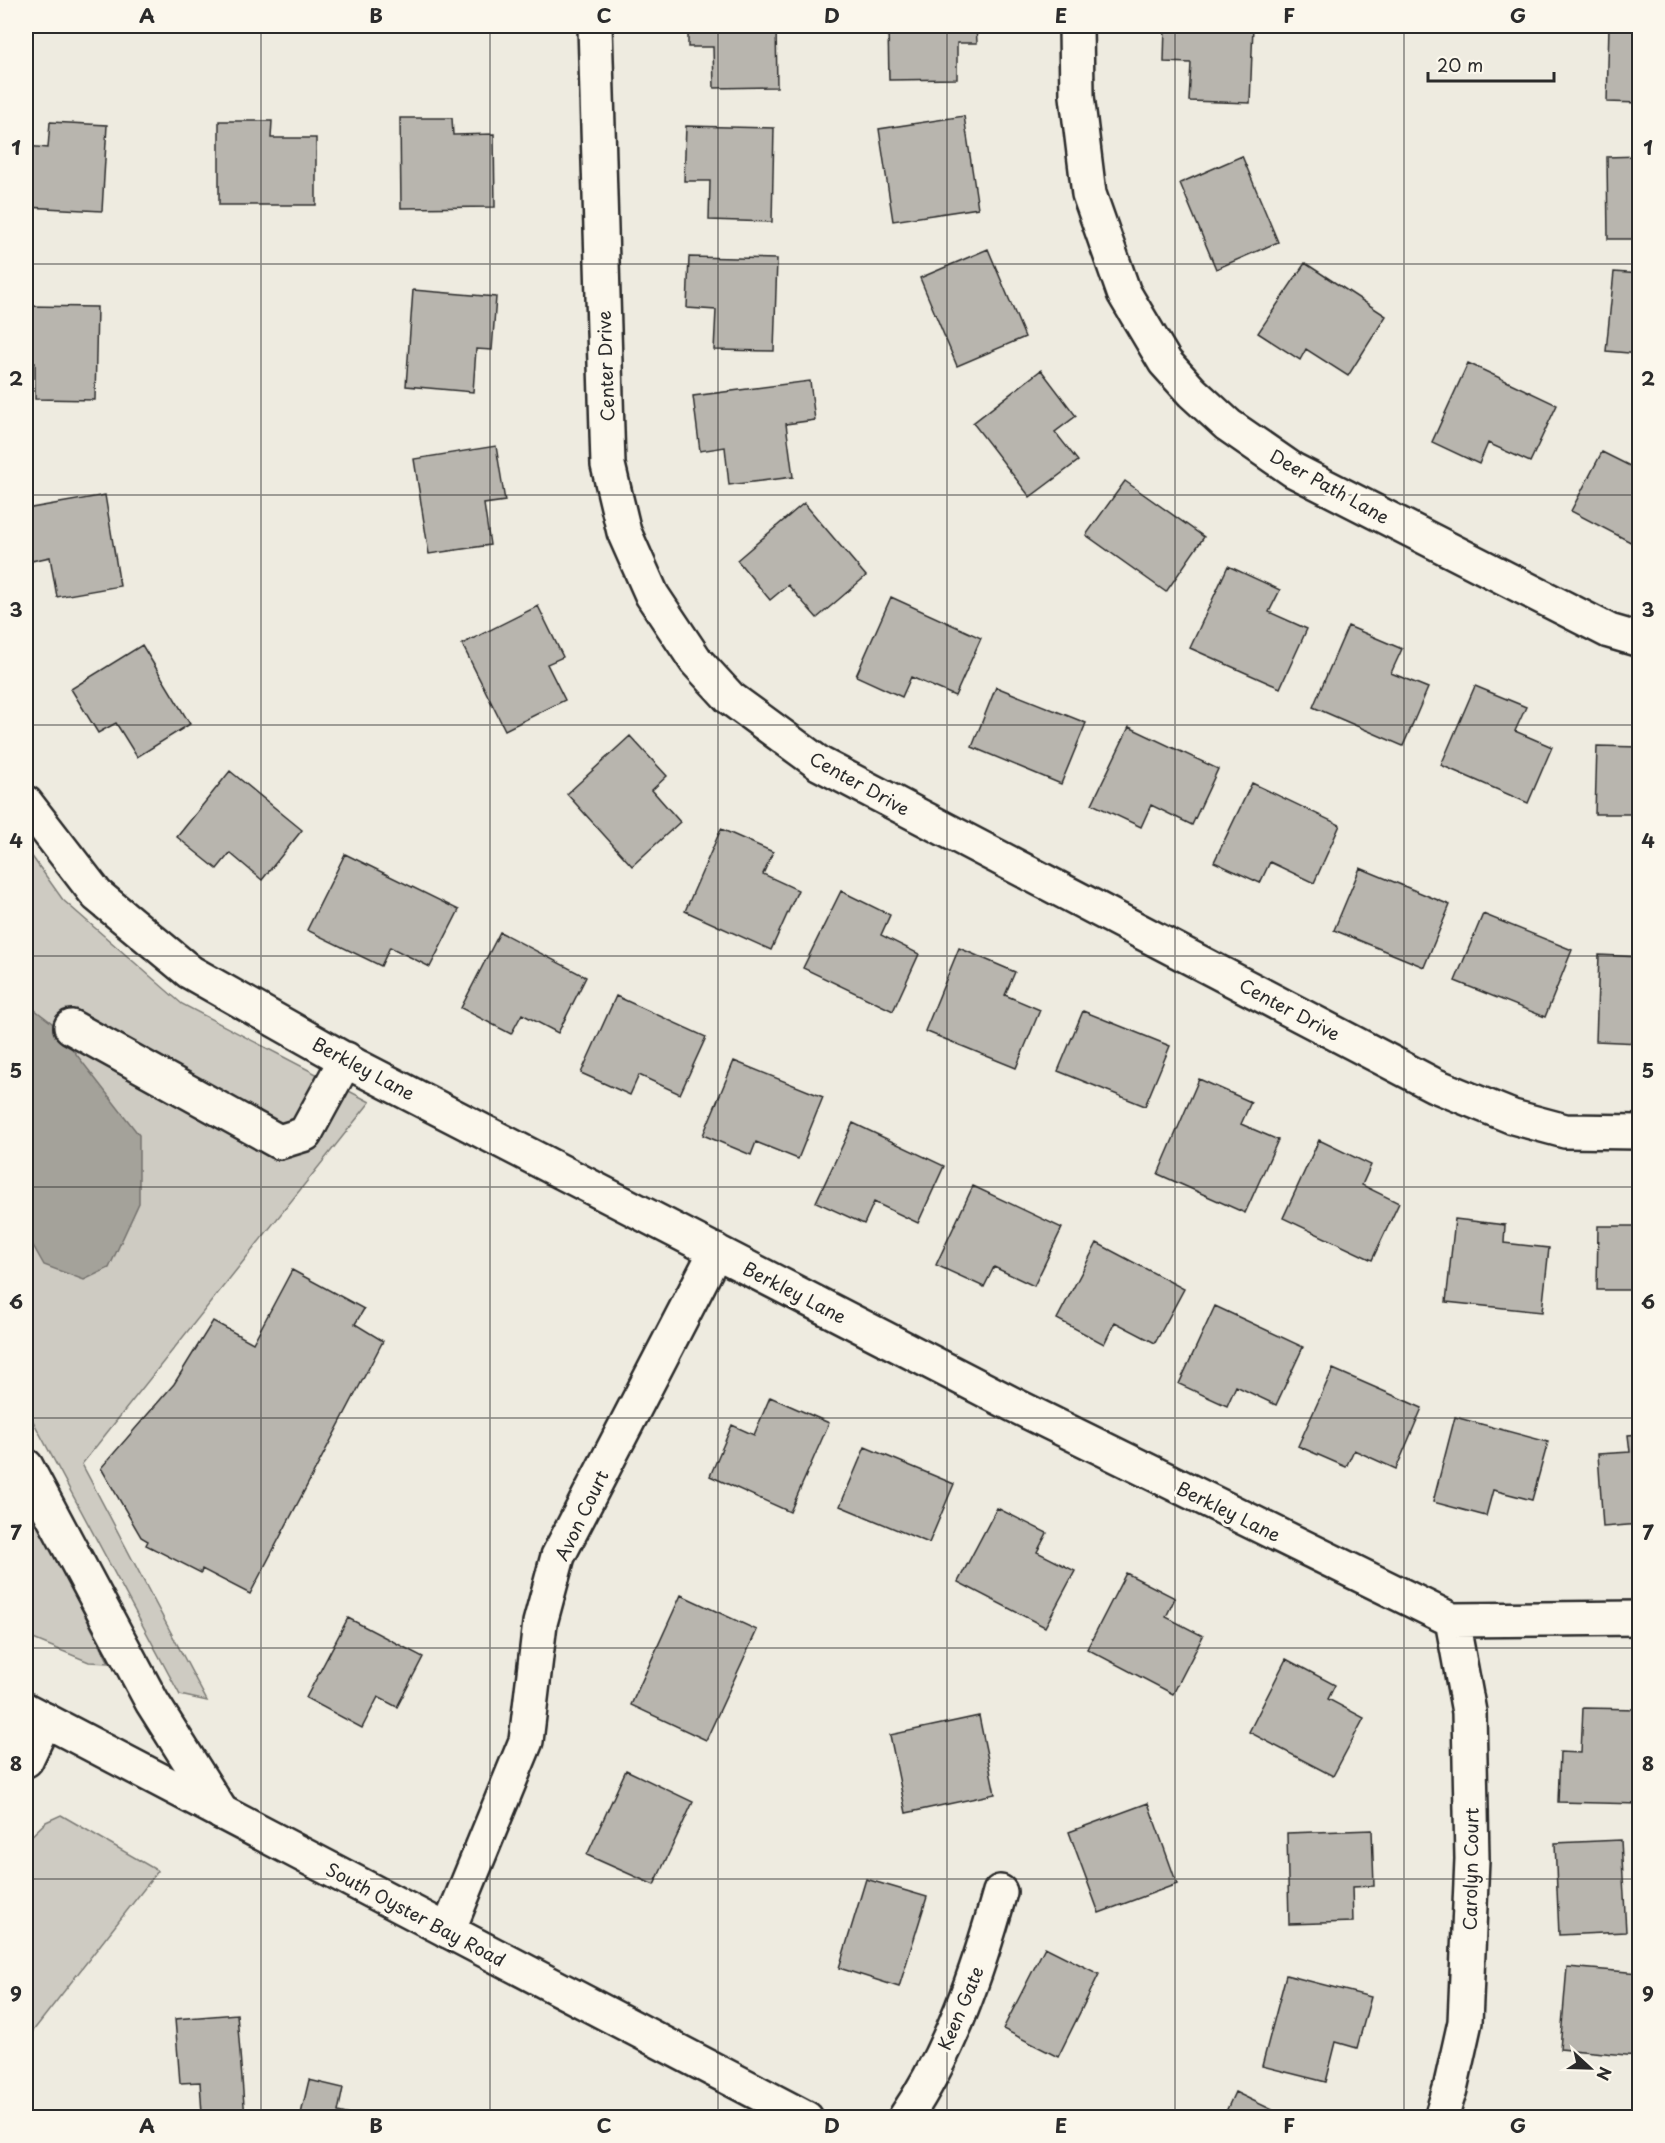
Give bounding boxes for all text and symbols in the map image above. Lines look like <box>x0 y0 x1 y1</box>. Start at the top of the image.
text: A <box>139 0 155 30</box>
text: B <box>369 0 383 30</box>
text: C <box>596 0 612 30</box>
text: D <box>824 0 840 30</box>
text: E <box>1055 0 1067 30</box>
text: F <box>1283 0 1295 30</box>
text: G <box>1510 0 1526 30</box>
scale bar <box>1428 45 1554 83</box>
text: 20 m <box>1437 51 1483 78</box>
text: 1 <box>11 132 21 162</box>
text: 1 <box>1643 132 1653 162</box>
street label: Center Drive <box>590 310 620 422</box>
text: 2 <box>9 363 23 393</box>
text: 2 <box>1641 363 1655 393</box>
street label: Deer Path Lane <box>1265 442 1395 530</box>
text: 3 <box>9 594 23 624</box>
text: 3 <box>1641 594 1655 624</box>
street label: Center Drive <box>805 744 915 822</box>
text: 4 <box>9 825 23 855</box>
text: 4 <box>1641 825 1655 855</box>
street label: Center Drive <box>1235 971 1345 1047</box>
street label: Berkley Lane <box>308 1030 420 1106</box>
text: 5 <box>10 1055 22 1085</box>
text: 5 <box>1642 1055 1654 1085</box>
street label: Berkley Lane <box>739 1254 851 1330</box>
text: 6 <box>9 1286 23 1316</box>
text: 6 <box>1641 1286 1655 1316</box>
street label: Avon Court <box>547 1465 615 1565</box>
street label: Berkley Lane <box>1172 1474 1286 1548</box>
text: 7 <box>10 1517 22 1547</box>
text: 7 <box>1642 1517 1654 1547</box>
text: 8 <box>10 1748 22 1778</box>
text: 8 <box>1642 1748 1654 1778</box>
street label: Carolyn Court <box>1455 1807 1485 1931</box>
street label: South Oyster Bay Road <box>321 1855 511 1973</box>
street label: Keen Gate <box>930 1962 990 2054</box>
text: 9 <box>10 1978 22 2008</box>
text: 9 <box>1642 1978 1654 2008</box>
north arrow <box>1560 2038 1620 2098</box>
text: N <box>1591 2064 1618 2084</box>
text: A <box>139 2110 155 2140</box>
text: B <box>369 2110 383 2140</box>
text: C <box>596 2110 612 2140</box>
text: D <box>824 2110 840 2140</box>
text: E <box>1055 2110 1067 2140</box>
text: F <box>1283 2110 1295 2140</box>
text: G <box>1510 2110 1526 2140</box>

